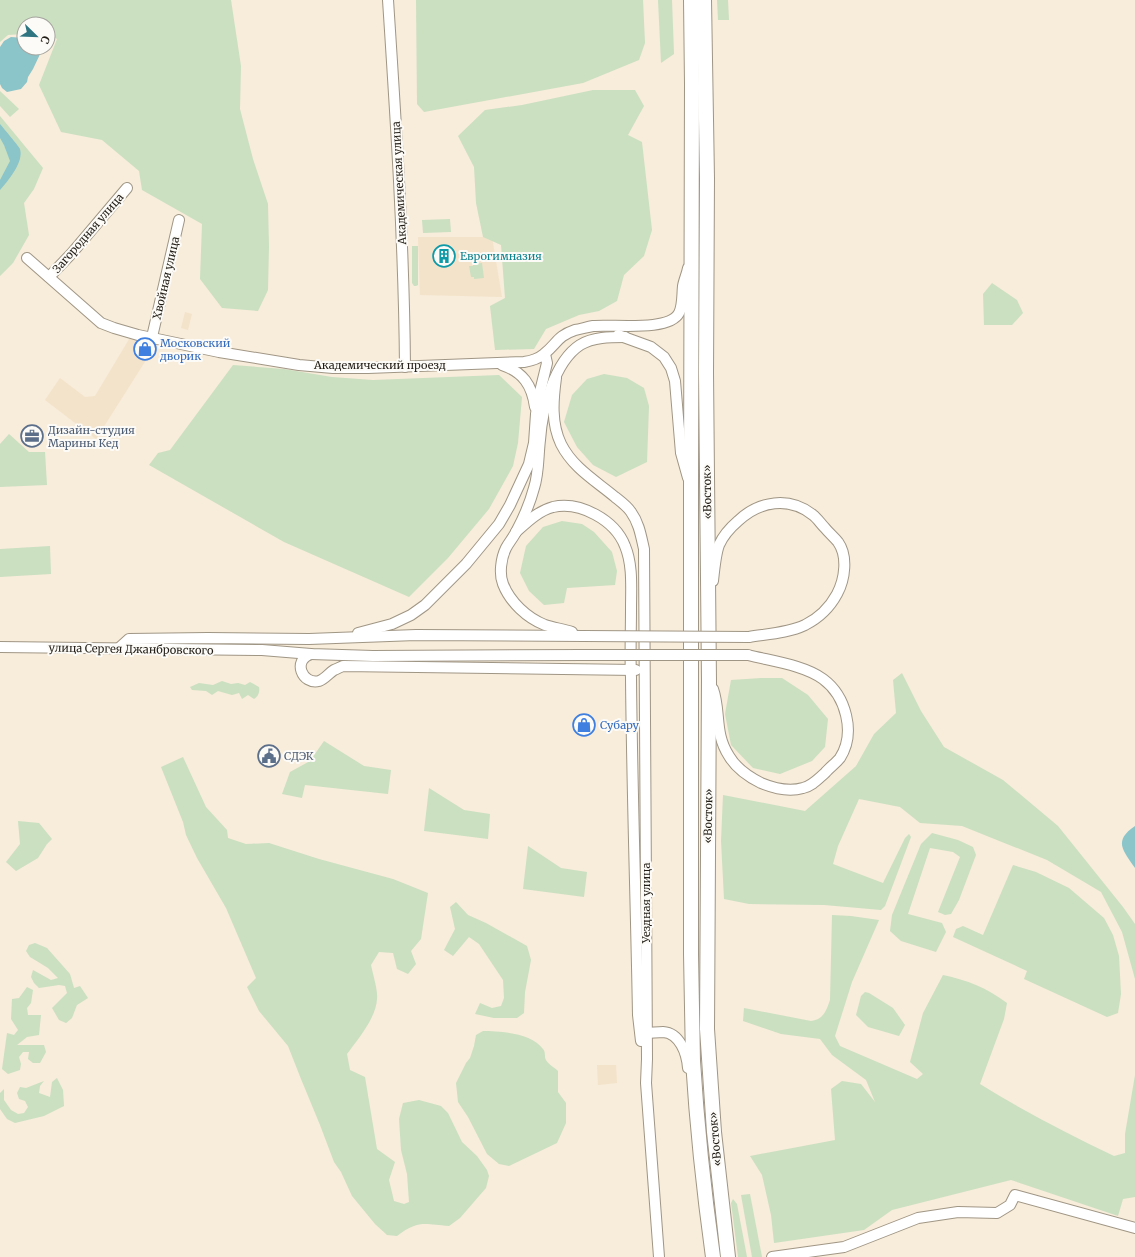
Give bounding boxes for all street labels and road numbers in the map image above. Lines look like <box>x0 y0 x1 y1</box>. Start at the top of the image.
street label: Академическая улица <box>389 121 409 246</box>
street label: Загородная улица <box>50 190 126 276</box>
street label: Хвойная улица <box>150 235 182 321</box>
street label: Академический проезд <box>313 358 446 372</box>
street label: «Восток» <box>700 464 714 520</box>
street label: улица Сергея Джанбровского <box>48 641 214 657</box>
street label: «Восток» <box>701 788 715 844</box>
street label: Уездная улица <box>639 863 653 944</box>
street label: «Восток» <box>706 1111 724 1167</box>

